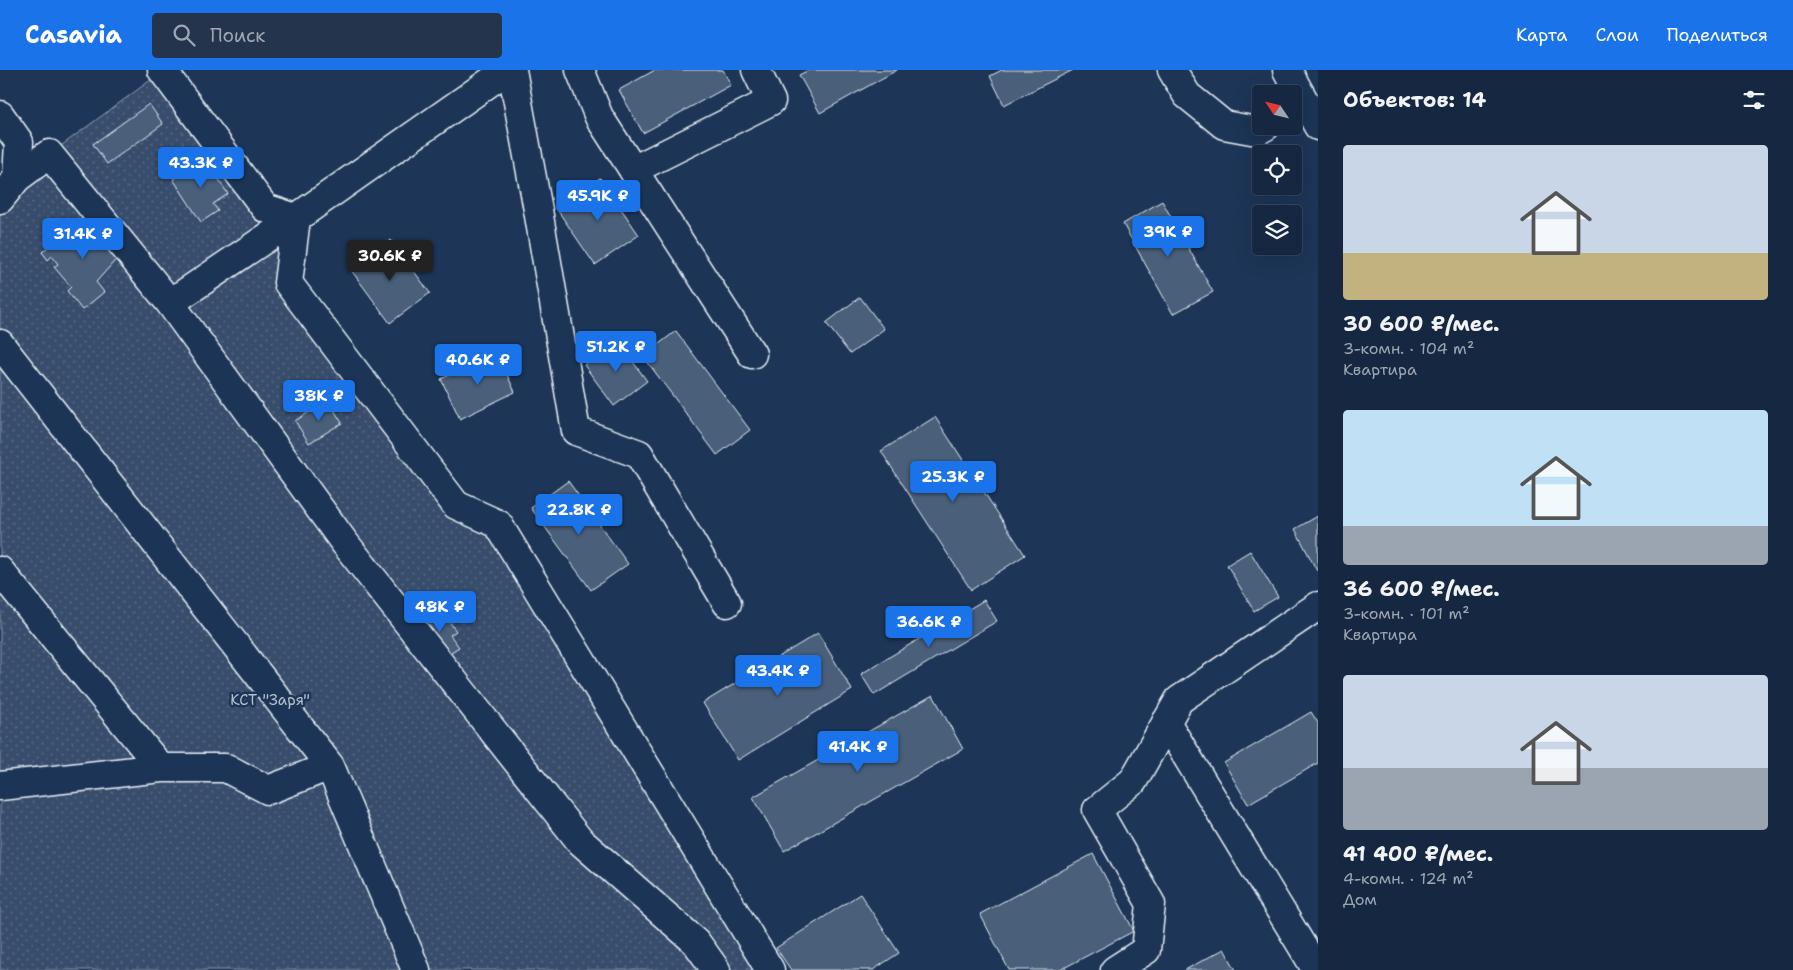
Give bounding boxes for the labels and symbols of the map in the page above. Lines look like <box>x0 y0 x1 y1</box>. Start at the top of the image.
north arrow <box>1252 85 1302 135</box>
pin: 43.3K ₽ <box>155 146 247 189</box>
pin: 45.9K ₽ <box>552 180 644 222</box>
pin: 39K ₽ <box>1133 216 1203 258</box>
pin: 31.4K ₽ <box>37 218 129 260</box>
pin: 30.6K ₽ <box>344 240 436 282</box>
pin: 51.2K ₽ <box>570 330 662 373</box>
pin: 40.6K ₽ <box>432 344 524 386</box>
pin: 38K ₽ <box>284 380 354 422</box>
pin: 25.3K ₽ <box>907 460 999 503</box>
pin: 22.8K ₽ <box>533 494 625 536</box>
pin: 48K ₽ <box>405 590 475 633</box>
pin: 36.6K ₽ <box>883 606 975 648</box>
pin: 43.4K ₽ <box>732 654 824 697</box>
park label: КСТ "Заря" <box>230 690 310 710</box>
pin: 41.4K ₽ <box>812 730 904 773</box>

